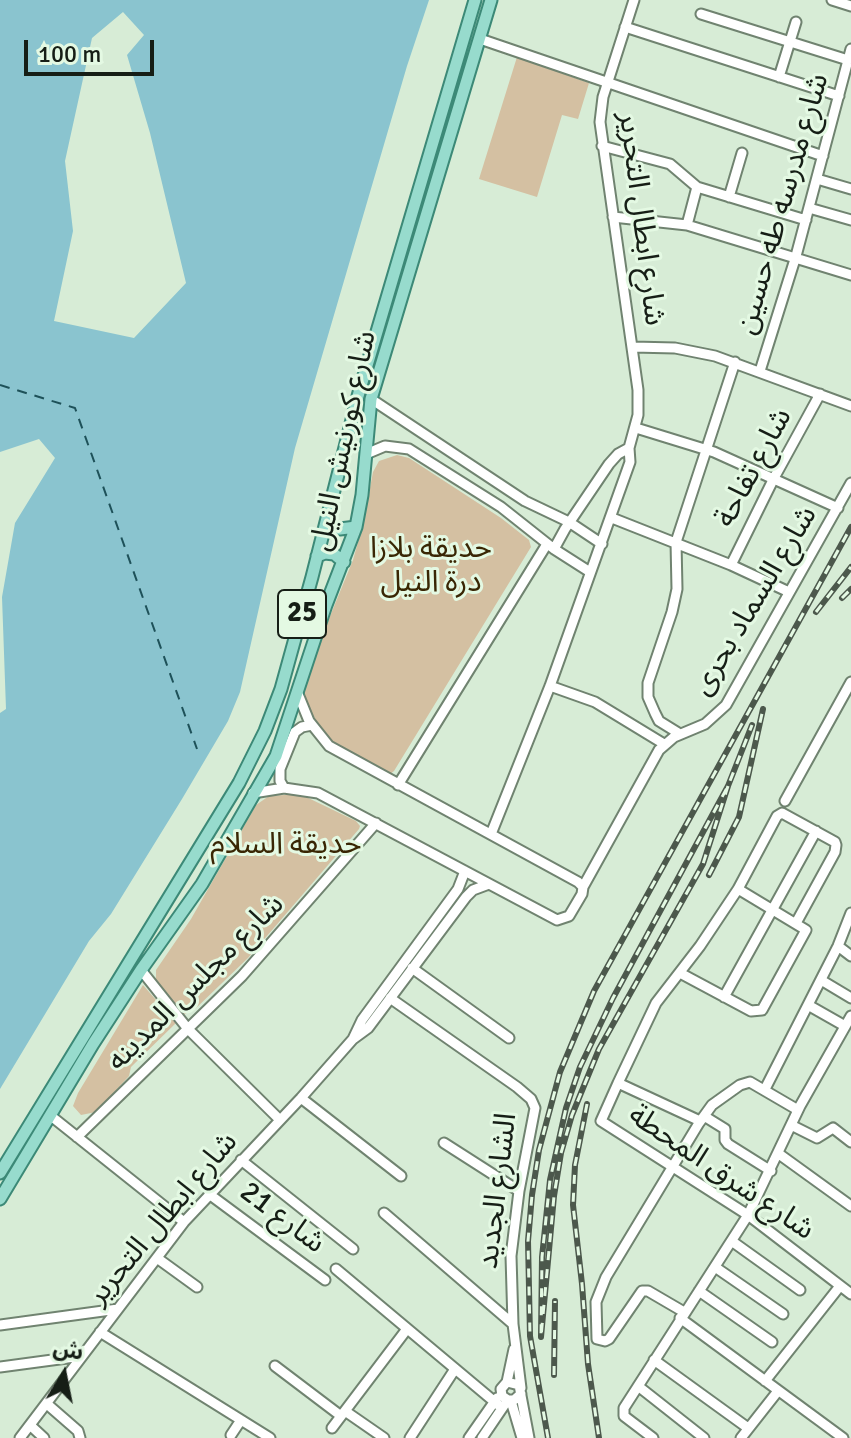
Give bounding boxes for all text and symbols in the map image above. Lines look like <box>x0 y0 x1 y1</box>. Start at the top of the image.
scale bar <box>28 24 158 74</box>
text: 100 m <box>38 39 101 69</box>
street label: شارع مدرسه طه حسين <box>729 70 837 338</box>
street label: شارع ابطال التحرير <box>610 110 672 328</box>
street label: شارع كورنيش النيل <box>303 328 385 554</box>
street label: شارع تفاحة <box>708 402 800 534</box>
street label: شارع السماد بحرى <box>684 500 826 702</box>
park label: حديقة بلازا درة النيل <box>370 531 492 602</box>
road number: 25 <box>278 590 326 638</box>
park label: حديقة السلام <box>210 827 362 863</box>
street label: شارع مجلس المدينه <box>100 887 292 1079</box>
street label: شارع شرق المحطة <box>621 1098 821 1248</box>
street label: الشارع الجديد <box>471 1111 525 1271</box>
street label: شارع ابطال التحرير <box>80 1125 246 1313</box>
street label: شارع 21 <box>232 1174 332 1262</box>
north arrow <box>24 1334 104 1414</box>
text: ش <box>51 1334 85 1366</box>

